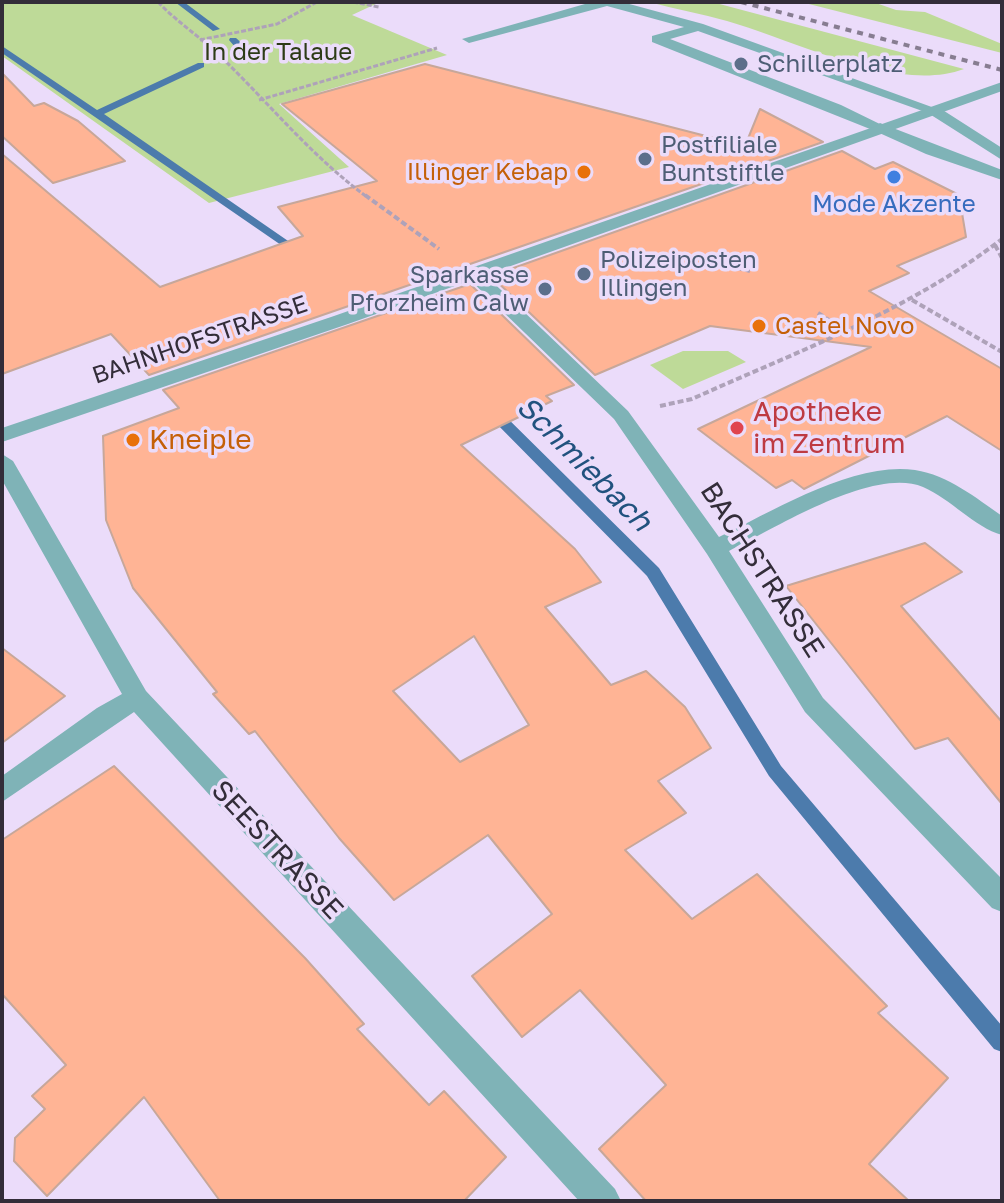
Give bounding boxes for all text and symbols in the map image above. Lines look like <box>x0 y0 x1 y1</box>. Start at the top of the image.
park label: In der Talaue <box>204 38 352 66</box>
place label: Schillerplatz <box>757 50 903 78</box>
marker: Schillerplatz <box>732 55 750 73</box>
place label: Postfiliale Buntstiftle <box>661 131 784 187</box>
marker: Postfiliale Buntstiftle <box>636 150 654 168</box>
place label: Illinger Kebap <box>407 158 568 186</box>
marker: Illinger Kebap <box>575 163 593 181</box>
marker: Mode Akzente <box>885 168 903 186</box>
place label: Mode Akzente <box>812 190 976 218</box>
place label: Polizeiposten Illingen <box>600 246 757 302</box>
place label: Sparkasse Pforzheim Calw <box>349 261 529 317</box>
marker: Polizeiposten Illingen <box>575 265 593 283</box>
marker: Sparkasse Pforzheim Calw <box>536 280 554 298</box>
street label: BAHNHOFSTRASSE <box>89 290 311 390</box>
place label: Castel Novo <box>775 312 914 340</box>
marker: Castel Novo <box>750 317 768 335</box>
water label: Schmiebach <box>509 389 659 539</box>
place label: Apotheke im Zentrum <box>753 395 906 461</box>
marker: Apotheke im Zentrum <box>728 419 746 437</box>
place label: Kneiple <box>149 423 251 457</box>
marker: Kneiple <box>124 431 142 449</box>
street label: BACHSTRASSE <box>693 476 831 664</box>
street label: SEESTRASSE <box>204 774 350 926</box>

